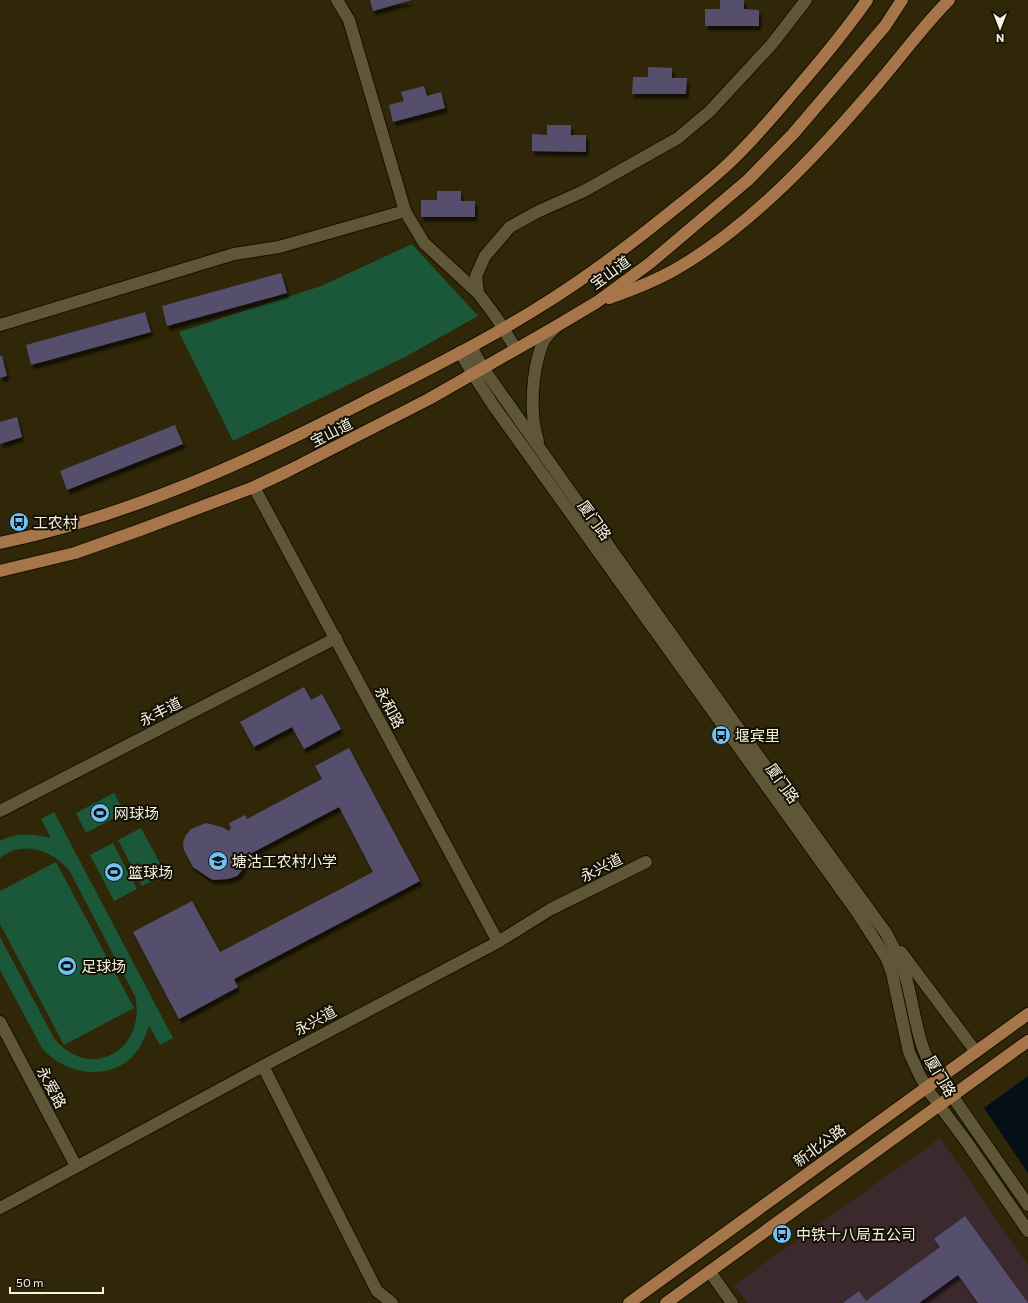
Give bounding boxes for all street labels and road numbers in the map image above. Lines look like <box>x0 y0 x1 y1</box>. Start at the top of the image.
street label: 宝山道 <box>587 251 633 293</box>
street label: 宝山道 <box>307 414 355 450</box>
street label: 厦门路 <box>574 497 616 543</box>
street label: 永和路 <box>371 683 409 731</box>
street label: 永丰道 <box>136 693 184 729</box>
street label: 厦门路 <box>762 760 804 806</box>
street label: 永兴道 <box>577 849 625 885</box>
street label: 永兴道 <box>291 1001 339 1039</box>
street label: 厦门路 <box>922 1052 960 1100</box>
street label: 永爱路 <box>33 1063 71 1111</box>
street label: 新北公路 <box>789 1120 849 1170</box>

